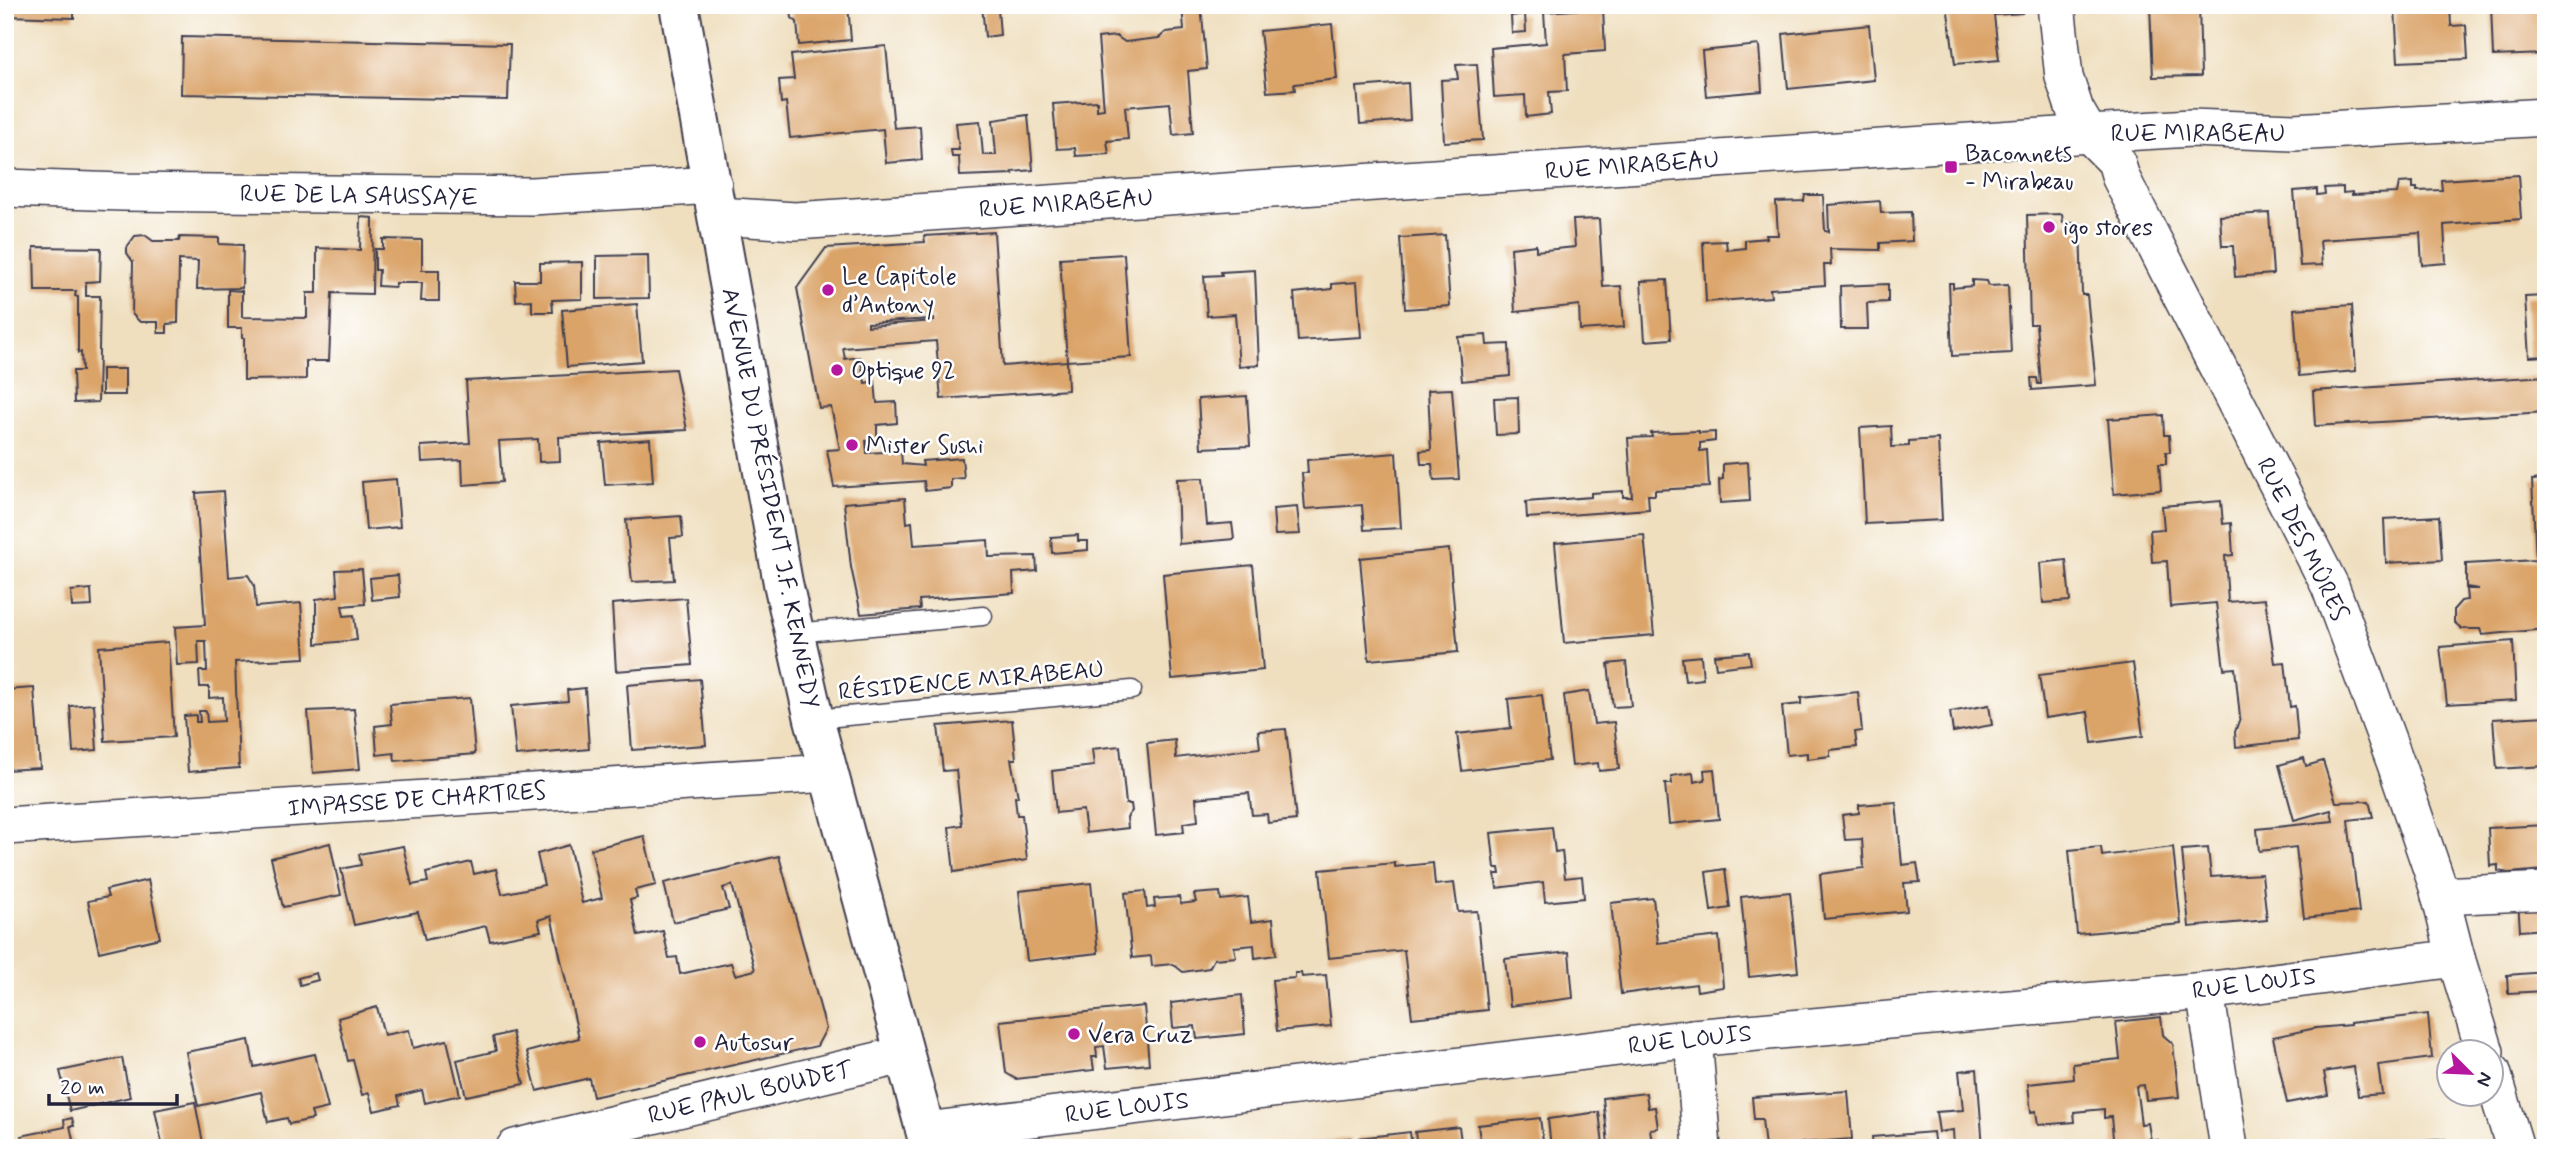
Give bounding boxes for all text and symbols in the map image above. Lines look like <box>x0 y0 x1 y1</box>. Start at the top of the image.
street label: RUE MIRABEAU <box>2111 119 2285 150</box>
place label: Baconnets - Mirabeau <box>1965 139 2074 198</box>
street label: RUE MIRABEAU <box>1544 145 1720 188</box>
marker: Baconnets - Mirabeau <box>1943 159 1959 175</box>
street label: RUE DE LA SAUSSAYE <box>240 179 478 214</box>
street label: RUE MIRABEAU <box>978 183 1154 226</box>
place label: igo stores <box>2063 213 2153 244</box>
marker: igo stores <box>2041 219 2057 235</box>
place label: Le Capitole d’Antony <box>842 262 957 321</box>
marker: Le Capitole d’Antony <box>820 282 836 298</box>
street label: AVENUE DU PRÉSIDENT J.F. KENNEDY <box>713 285 828 711</box>
place label: Optique 92 <box>851 356 955 387</box>
marker: Optique 92 <box>829 362 845 378</box>
place label: Mister Sushi <box>866 431 984 462</box>
marker: Mister Sushi <box>844 437 860 453</box>
street label: RUE DES MÛRES <box>2249 453 2355 626</box>
street label: RÉSIDENCE MIRABEAU <box>837 652 1105 709</box>
street label: IMPASSE DE CHARTRES <box>287 776 547 825</box>
street label: RUE LOUIS <box>2191 962 2318 1007</box>
street label: RUE LOUIS <box>1627 1019 1754 1062</box>
place label: Vera Cruz <box>1088 1020 1193 1051</box>
marker: Vera Cruz <box>1066 1026 1082 1042</box>
place label: Autosur <box>714 1028 794 1059</box>
marker: Autosur <box>692 1034 708 1050</box>
north arrow <box>2436 1038 2506 1108</box>
street label: RUE PAUL BOUDET <box>645 1055 856 1132</box>
scale bar <box>49 1062 177 1106</box>
text: N <box>2470 1068 2498 1090</box>
text: 20 m <box>60 1074 105 1102</box>
street label: RUE LOUIS <box>1064 1086 1191 1131</box>

